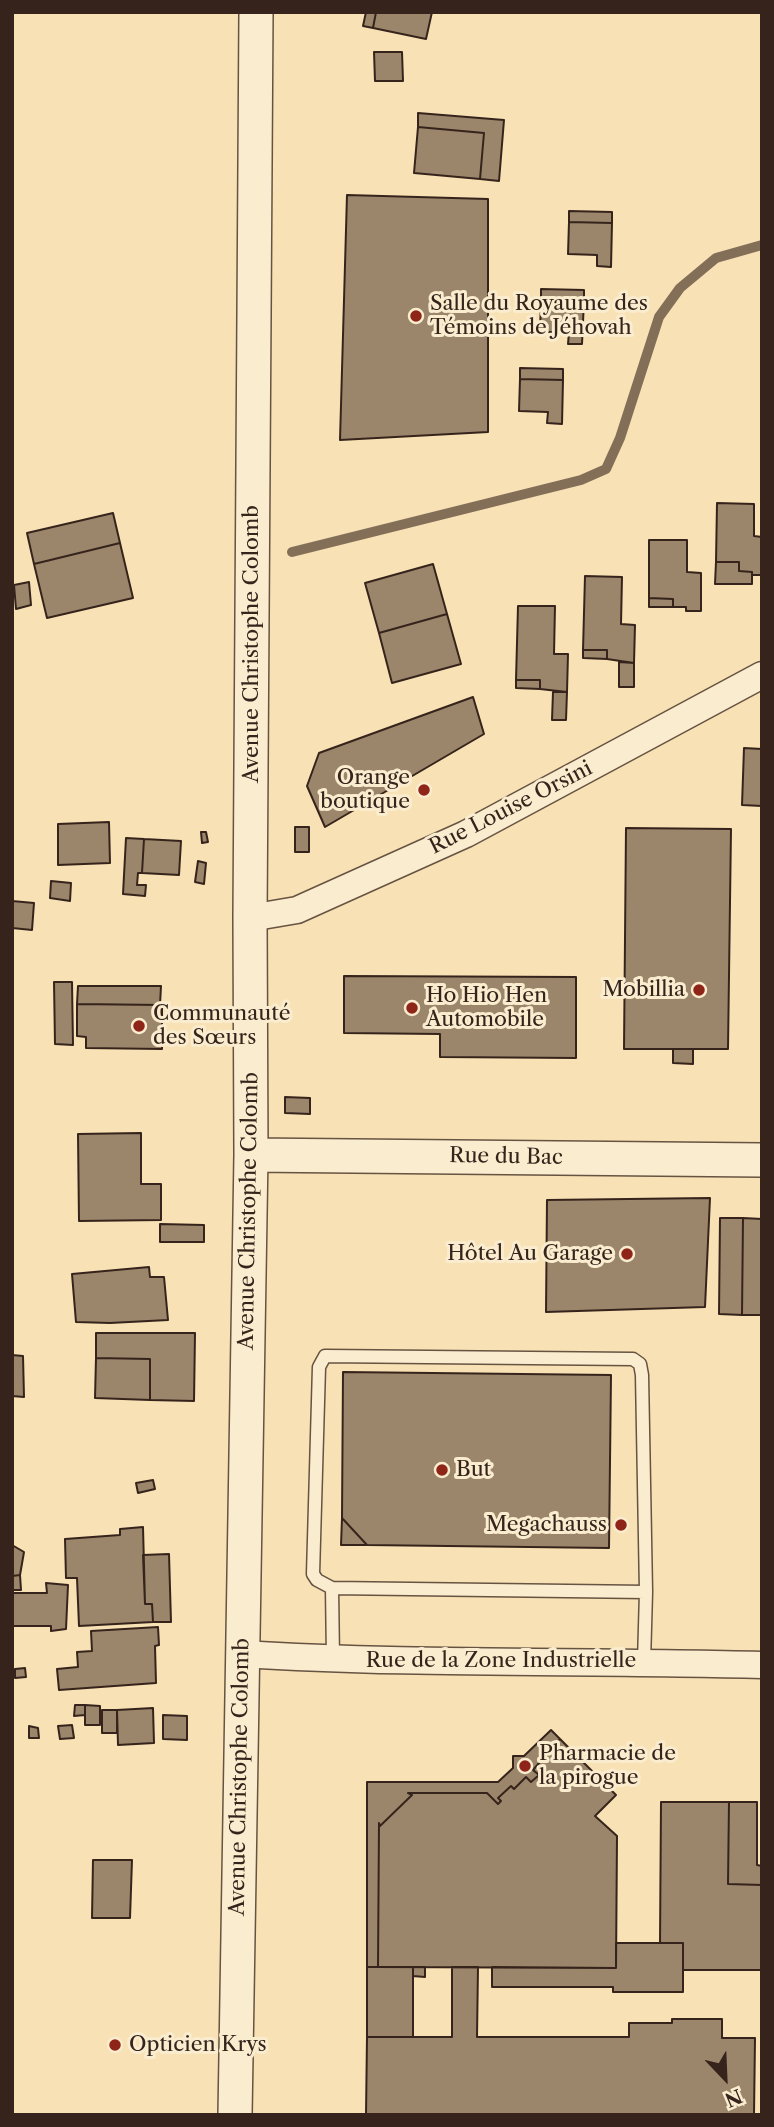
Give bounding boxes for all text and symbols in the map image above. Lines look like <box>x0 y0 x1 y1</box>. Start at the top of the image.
place label: Salle du Royaume des Témoins de Jéhovah <box>430 291 648 341</box>
marker: Salle du Royaume des Témoins de Jéhovah <box>408 308 424 324</box>
street label: Avenue Christophe Colomb <box>239 505 265 783</box>
street label: Rue Louise Orsini <box>425 756 597 860</box>
place label: Orange boutique <box>320 765 410 815</box>
marker: Orange boutique <box>416 782 432 798</box>
place label: Mobillia <box>602 977 685 1003</box>
marker: Mobillia <box>691 982 707 998</box>
place label: Ho Hio Hen Automobile <box>426 983 547 1033</box>
marker: Ho Hio Hen Automobile <box>404 1000 420 1016</box>
place label: Communauté des Sœurs <box>153 1001 290 1051</box>
marker: Communauté des Sœurs <box>131 1018 147 1034</box>
street label: Avenue Christophe Colomb <box>234 1072 264 1350</box>
street label: Rue du Bac <box>449 1143 563 1171</box>
place label: Hôtel Au Garage <box>447 1241 613 1267</box>
marker: Hôtel Au Garage <box>619 1246 635 1262</box>
place label: But <box>456 1457 491 1483</box>
marker: But <box>434 1462 450 1478</box>
place label: Megachauss <box>486 1512 607 1538</box>
marker: Megachauss <box>613 1517 629 1533</box>
street label: Avenue Christophe Colomb <box>225 1638 255 1916</box>
street label: Rue de la Zone Industrielle <box>366 1648 636 1674</box>
place label: Pharmacie de la pirogue <box>539 1741 676 1791</box>
marker: Pharmacie de la pirogue <box>517 1758 533 1774</box>
place label: Opticien Krys <box>129 2032 267 2058</box>
marker: Opticien Krys <box>107 2037 123 2053</box>
north arrow <box>690 2043 760 2113</box>
text: N <box>721 2084 746 2112</box>

